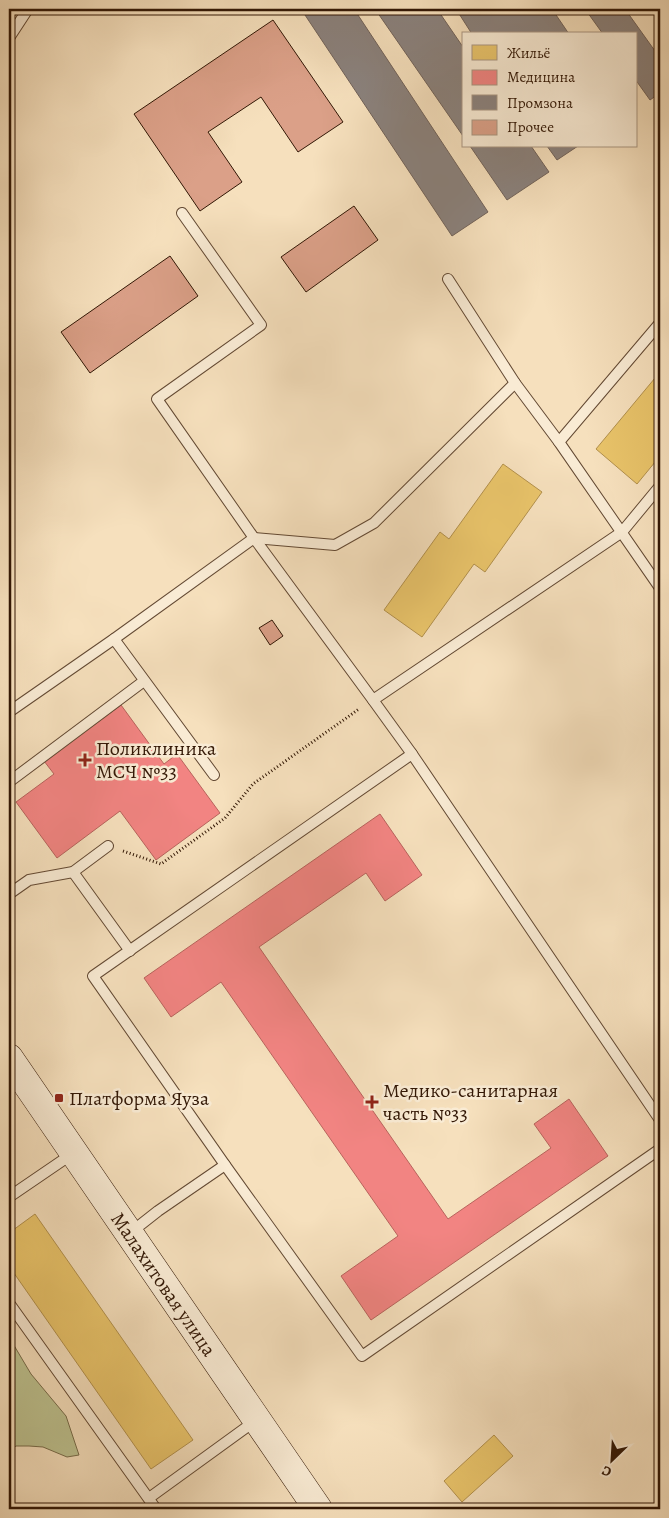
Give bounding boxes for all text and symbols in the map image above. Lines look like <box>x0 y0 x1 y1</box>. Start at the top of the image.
legend <box>462 32 636 148</box>
text: Жильё <box>507 43 550 63</box>
text: Медицина <box>507 67 575 87</box>
text: Промзона <box>507 93 573 113</box>
text: Прочее <box>507 117 554 137</box>
place label: Поликлиника МСЧ №33 <box>96 735 217 785</box>
marker: Поликлиника МСЧ №33 <box>78 753 92 767</box>
place label: Медико-санитарная часть №33 <box>383 1077 558 1127</box>
place label: Платформа Яуза <box>69 1085 210 1112</box>
marker: Платформа Яуза <box>53 1092 65 1104</box>
marker: Медико-санитарная часть №33 <box>365 1095 379 1109</box>
street label: Малахитовая улица <box>105 1207 223 1362</box>
north arrow <box>586 1436 636 1486</box>
text: С <box>598 1461 615 1482</box>

